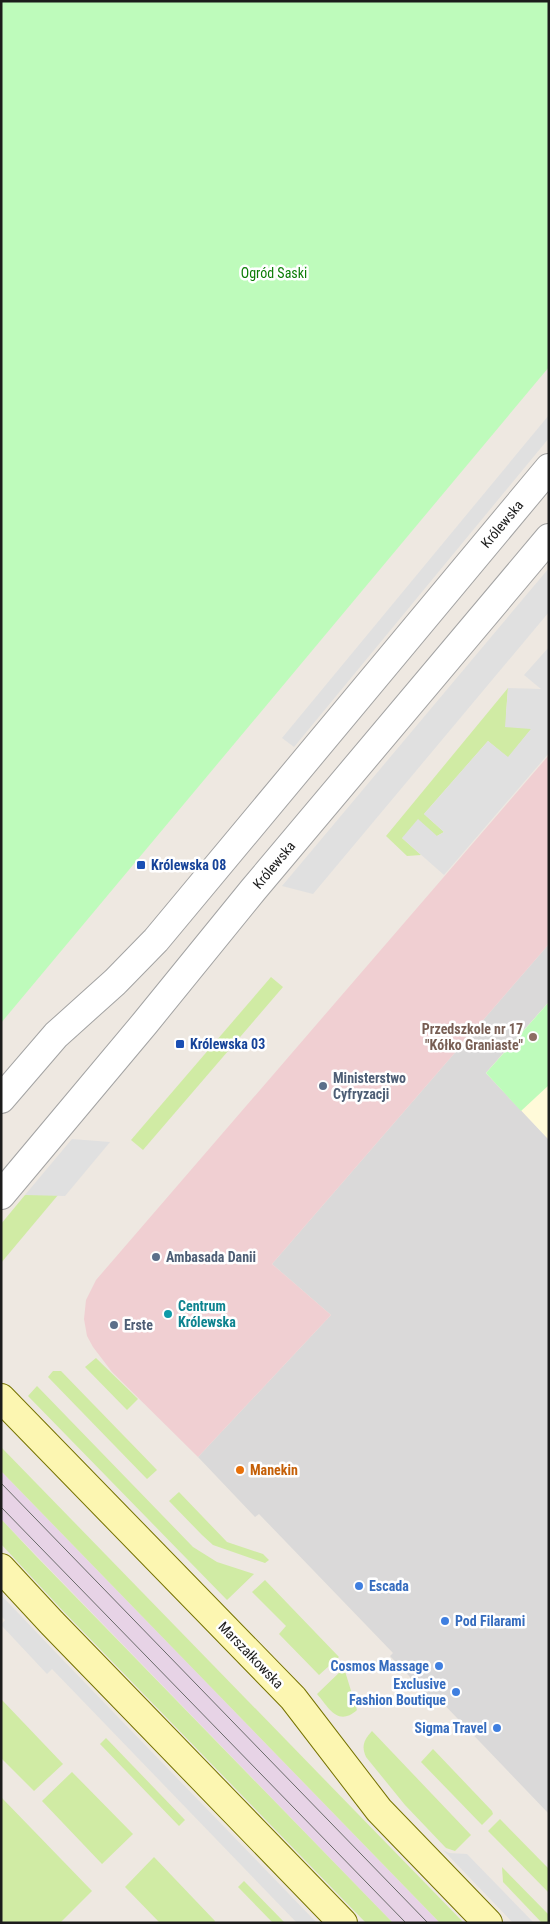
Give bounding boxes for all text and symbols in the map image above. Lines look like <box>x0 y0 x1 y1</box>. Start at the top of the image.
park label: Ogród Saski <box>241 265 307 281</box>
street label: Królewska <box>478 497 526 551</box>
street label: Królewska <box>250 838 298 892</box>
place label: Królewska 08 <box>151 857 226 873</box>
marker: Królewska 08 <box>135 859 147 871</box>
place label: Przedszkole nr 17 "Kółko Graniaste" <box>422 1021 523 1053</box>
marker: Przedszkole nr 17 "Kółko Graniaste" <box>527 1031 539 1043</box>
place label: Królewska 03 <box>190 1036 265 1052</box>
marker: Królewska 03 <box>174 1038 186 1050</box>
place label: Ministerstwo Cyfryzacji <box>333 1070 406 1102</box>
marker: Ministerstwo Cyfryzacji <box>317 1080 329 1092</box>
place label: Ambasada Danii <box>166 1249 256 1265</box>
marker: Ambasada Danii <box>150 1251 162 1263</box>
place label: Centrum Królewska <box>178 1298 236 1330</box>
marker: Centrum Królewska <box>162 1308 174 1320</box>
place label: Erste <box>124 1317 153 1333</box>
marker: Erste <box>108 1319 120 1331</box>
place label: Manekin <box>250 1462 298 1478</box>
marker: Manekin <box>234 1464 246 1476</box>
place label: Escada <box>369 1578 409 1594</box>
marker: Escada <box>353 1580 365 1592</box>
place label: Pod Filarami <box>455 1613 525 1629</box>
marker: Pod Filarami <box>439 1615 451 1627</box>
street label: Marszałkowska <box>215 1618 287 1692</box>
place label: Cosmos Massage <box>330 1658 429 1674</box>
marker: Cosmos Massage <box>433 1660 445 1672</box>
place label: Exclusive Fashion Boutique <box>349 1676 446 1708</box>
marker: Exclusive Fashion Boutique <box>450 1686 462 1698</box>
place label: Sigma Travel <box>415 1720 487 1736</box>
marker: Sigma Travel <box>491 1722 503 1734</box>

